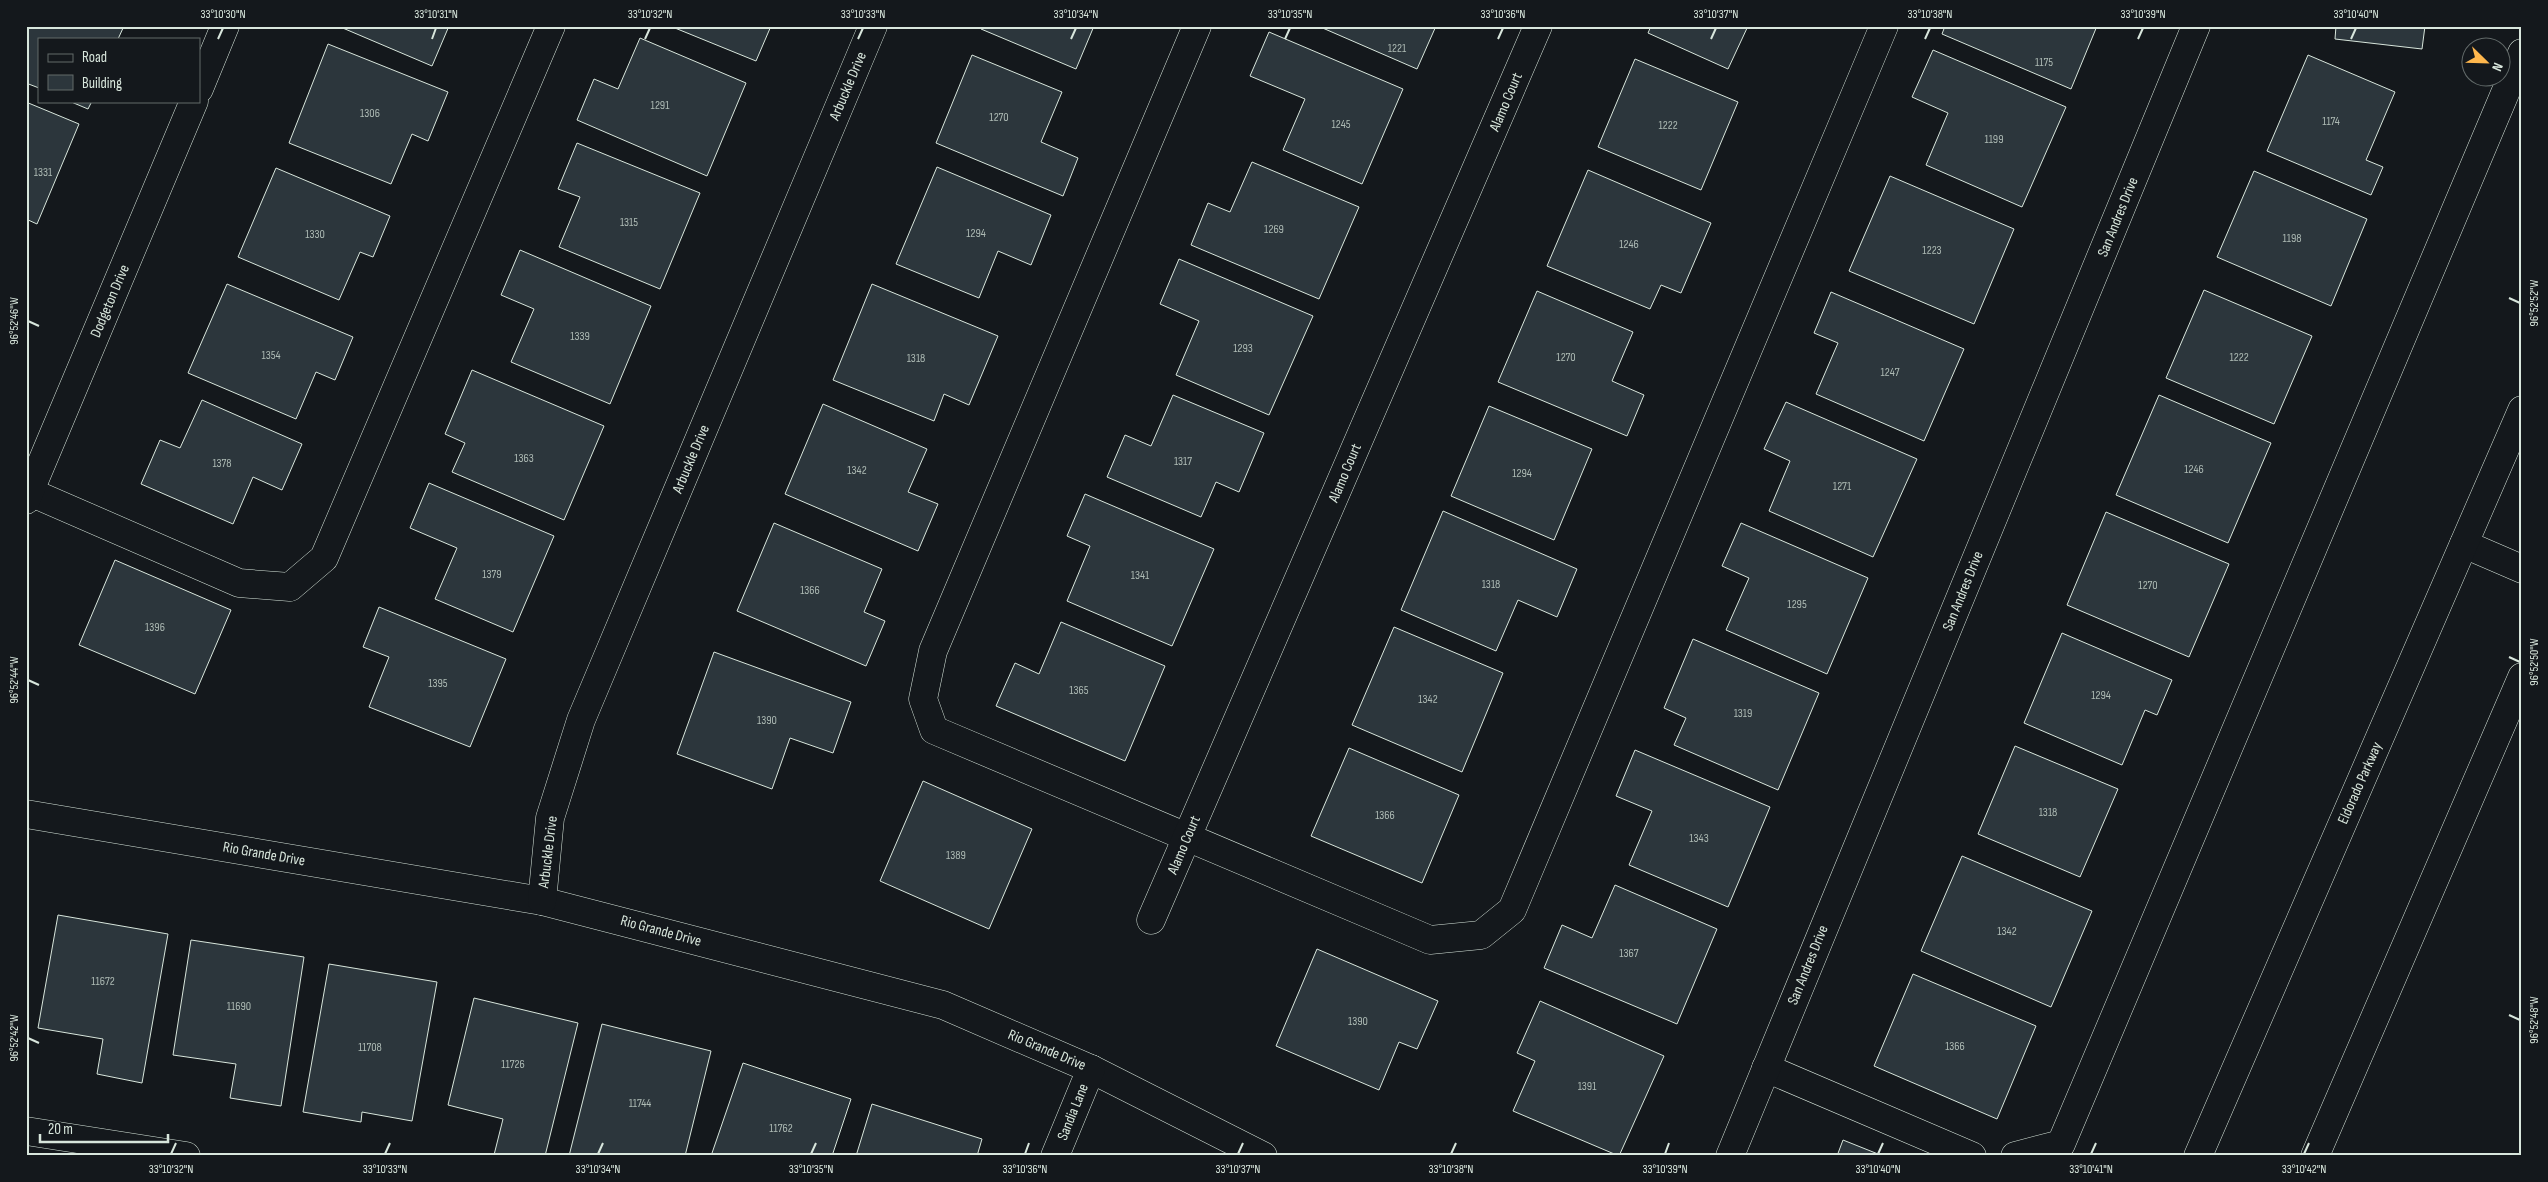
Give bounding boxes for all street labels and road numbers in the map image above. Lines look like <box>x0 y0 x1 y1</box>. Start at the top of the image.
street label: Arbuckle Drive <box>825 49 871 124</box>
street label: Alamo Court <box>1485 69 1527 135</box>
street label: San Andres Drive <box>2093 174 2143 260</box>
street label: Dodgeton Drive <box>86 262 134 340</box>
street label: Arbuckle Drive <box>668 422 714 497</box>
street label: Alamo Court <box>1324 440 1366 506</box>
street label: San Andres Drive <box>1938 548 1988 634</box>
street label: Eldorado Parkway <box>2333 739 2387 827</box>
street label: Alamo Court <box>1163 812 1205 878</box>
street label: Arbuckle Drive <box>534 815 562 890</box>
street label: Rio Grande Drive <box>221 837 307 871</box>
street label: Rio Grande Drive <box>618 911 704 951</box>
street label: San Andres Drive <box>1783 922 1833 1008</box>
street label: Rio Grande Drive <box>1005 1025 1089 1075</box>
street label: Sandia Lane <box>1053 1081 1093 1143</box>

